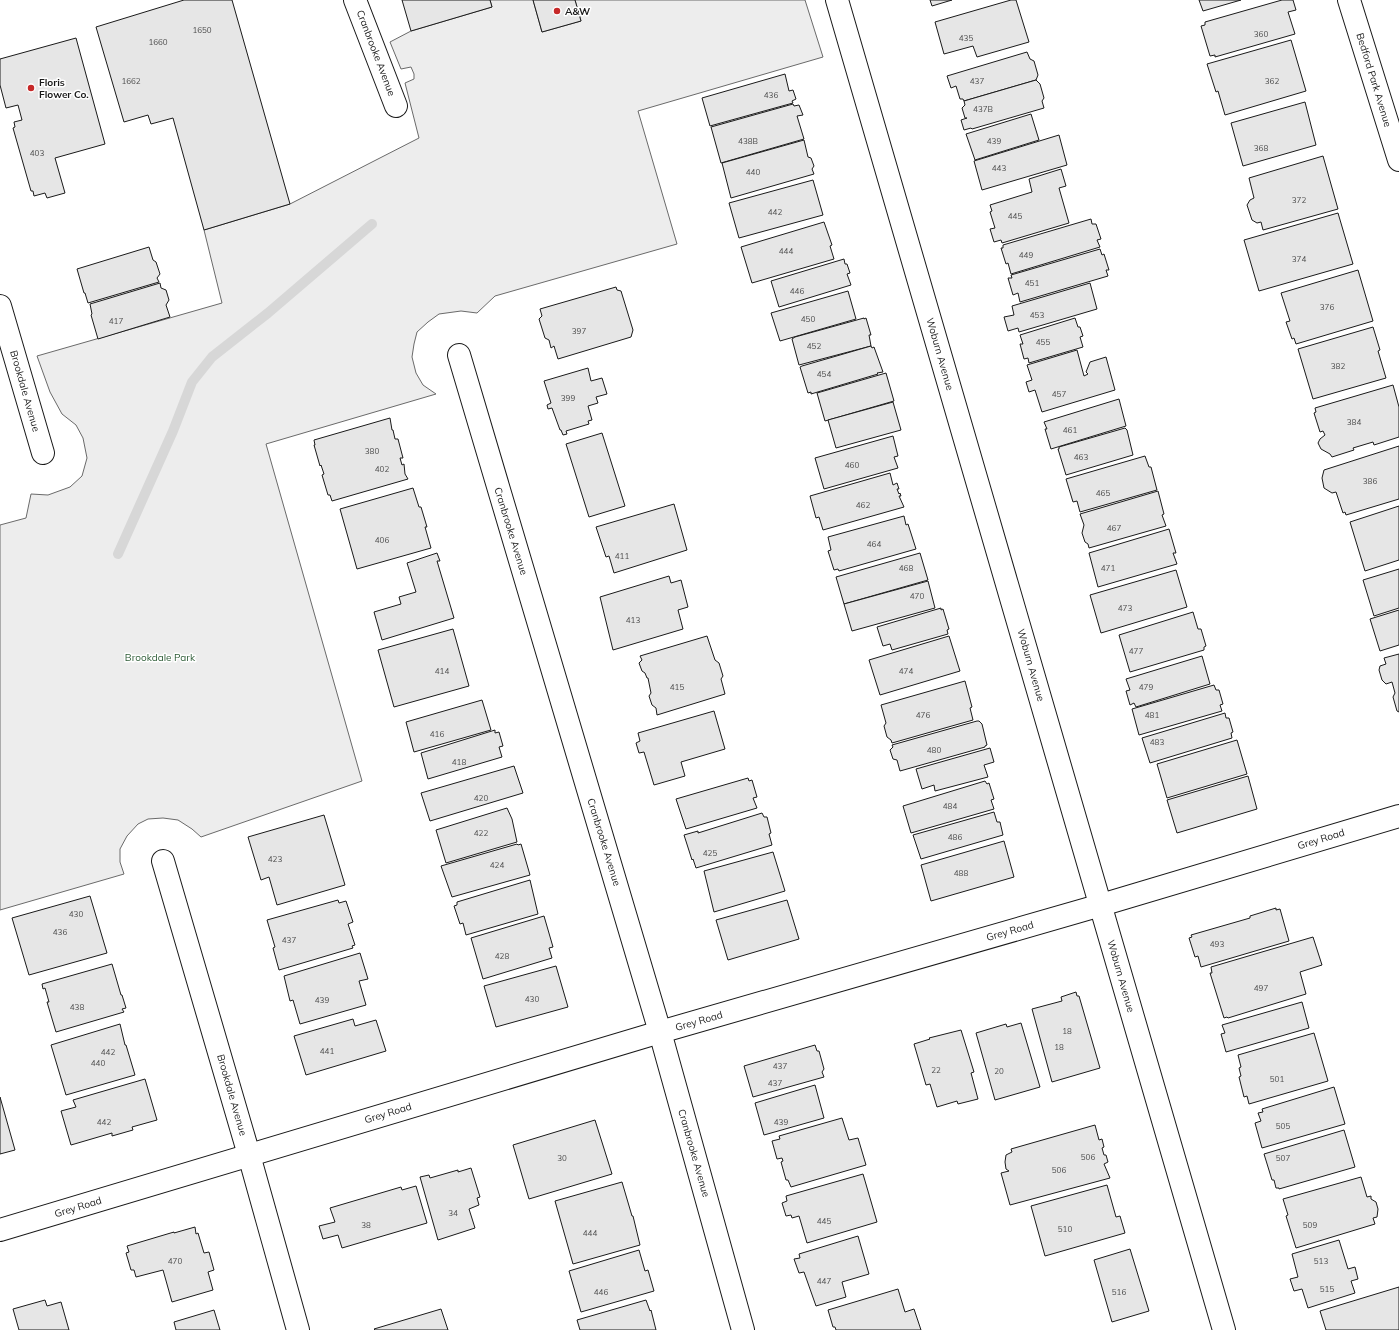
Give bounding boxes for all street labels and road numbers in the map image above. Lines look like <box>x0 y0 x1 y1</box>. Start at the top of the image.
street label: Cranbrooke Avenue <box>354 8 398 98</box>
street label: Bedford Park Avenue <box>1353 31 1395 129</box>
street label: Woburn Avenue <box>923 316 957 392</box>
street label: Brookdale Avenue <box>7 349 43 433</box>
street label: Cranbrooke Avenue <box>491 486 531 576</box>
street label: Woburn Avenue <box>1014 627 1048 703</box>
street label: Cranbrooke Avenue <box>584 797 624 887</box>
street label: Grey Road <box>1296 826 1346 852</box>
street label: Grey Road <box>985 918 1035 944</box>
street label: Woburn Avenue <box>1104 938 1138 1014</box>
street label: Grey Road <box>674 1008 724 1034</box>
street label: Brookdale Avenue <box>214 1053 250 1137</box>
street label: Grey Road <box>363 1100 413 1126</box>
street label: Cranbrooke Avenue <box>675 1107 713 1199</box>
street label: Grey Road <box>53 1194 103 1220</box>

